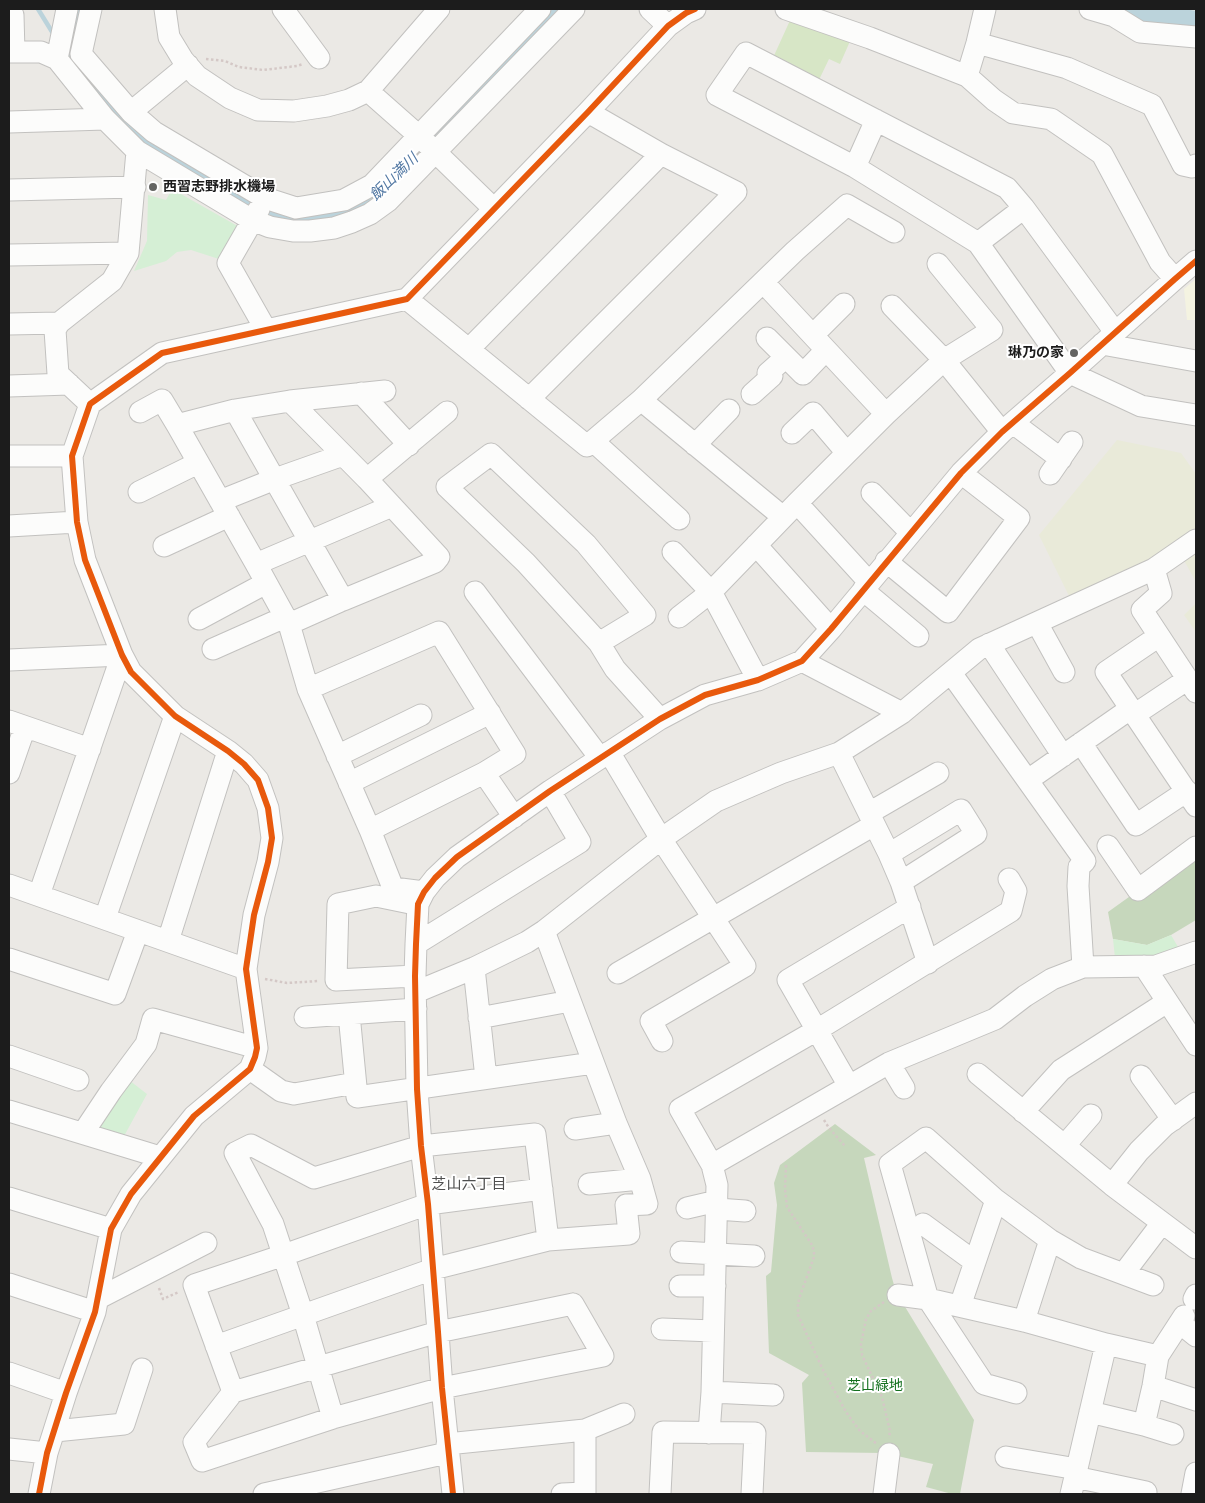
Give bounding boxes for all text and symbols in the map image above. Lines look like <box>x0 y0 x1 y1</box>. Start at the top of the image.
water label: 飯山満川 <box>366 150 422 204</box>
place label: 西習志野排水機場 <box>163 179 275 195</box>
marker: 西習志野排水機場 <box>147 181 159 193</box>
place label: 琳乃の家 <box>1008 345 1064 361</box>
marker: 琳乃の家 <box>1068 347 1080 359</box>
district label: 芝山六丁目 <box>432 1175 506 1193</box>
park label: 芝山緑地 <box>847 1378 903 1394</box>

